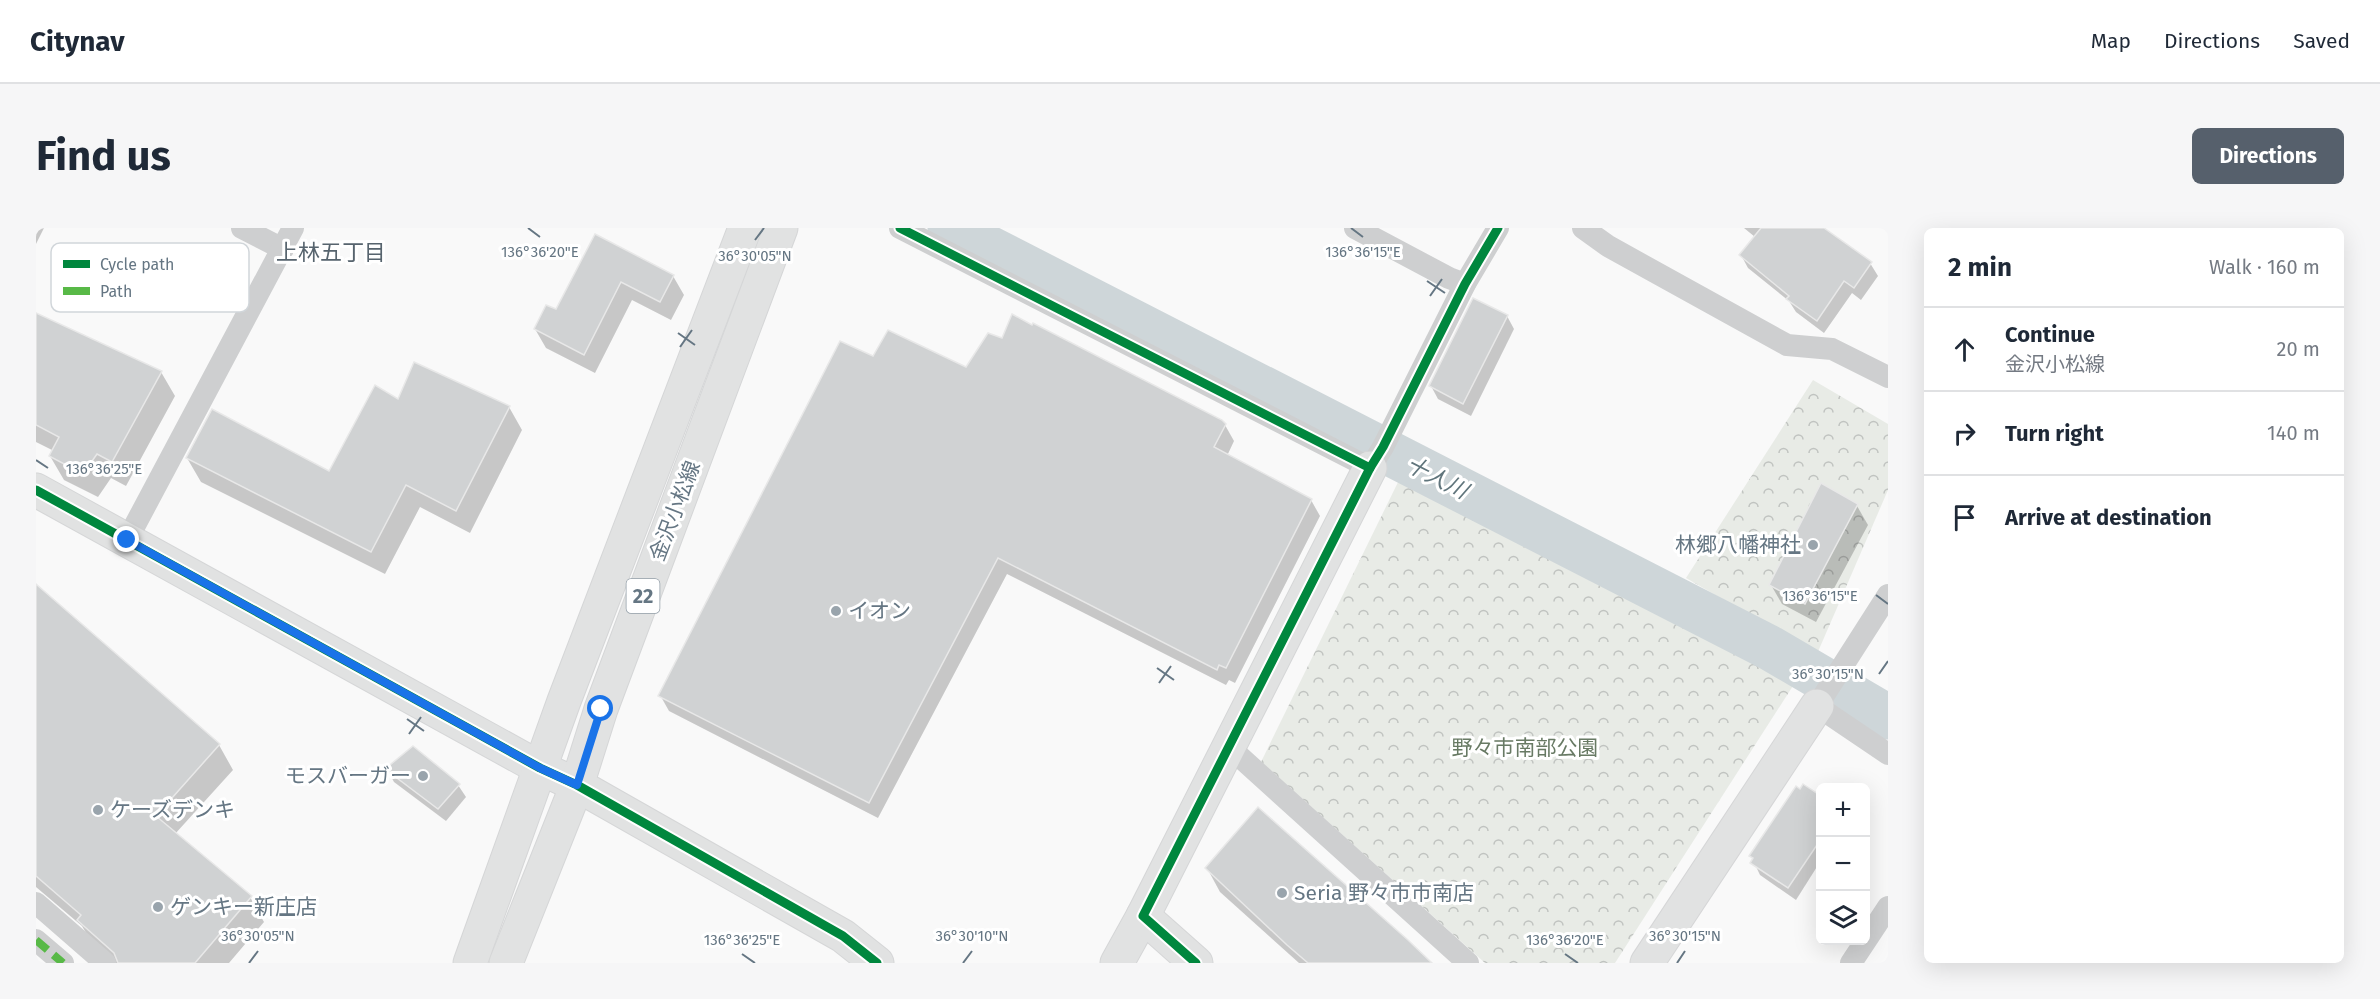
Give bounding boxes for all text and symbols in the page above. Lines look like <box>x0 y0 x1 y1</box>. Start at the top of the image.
text: Citynav <box>30 25 125 58</box>
text: Map <box>2091 28 2131 54</box>
text: Directions <box>2164 28 2260 54</box>
text: Saved <box>2293 28 2350 54</box>
button: Directions <box>2192 128 2344 184</box>
text: Find us <box>36 131 171 181</box>
district label: 上林五丁目 <box>276 239 386 266</box>
legend <box>51 243 249 312</box>
text: 136°36'20"E <box>501 243 579 261</box>
text: 136°36'15"E <box>1325 243 1401 261</box>
text: 36°30'05"N <box>718 247 792 265</box>
text: 2 min <box>1948 252 2012 283</box>
text: Cycle path <box>100 255 174 274</box>
text: Walk · 160 m <box>2209 255 2320 279</box>
text: Path <box>100 282 132 301</box>
text: Continue <box>2005 321 2095 348</box>
icon: ahead <box>1948 333 1981 366</box>
text: 20 m <box>2277 337 2320 361</box>
text: 金沢小松線 <box>2005 352 2105 376</box>
icon: right <box>1948 417 1981 450</box>
text: Turn right <box>2005 420 2104 447</box>
text: 140 m <box>2267 421 2320 445</box>
water label: 十人川 <box>1401 450 1474 505</box>
street label: 金沢小松線 <box>644 457 706 565</box>
text: 136°36'25"E <box>66 460 142 478</box>
icon: arrive <box>1948 501 1981 534</box>
text: Arrive at destination <box>2005 504 2212 531</box>
route end <box>113 526 139 552</box>
place label: 林郷八幡神社 <box>1675 532 1801 558</box>
marker: 林郷八幡神社 <box>1806 538 1820 552</box>
road number: 22 <box>626 579 660 613</box>
text: 136°36'15"E <box>1782 587 1858 605</box>
place label: イオン <box>848 598 911 624</box>
marker: イオン <box>829 604 843 618</box>
text: 36°30'15"N <box>1792 665 1864 683</box>
route start <box>587 695 613 721</box>
park label: 野々市南部公園 <box>1452 735 1599 761</box>
place label: モスバーガー <box>285 763 411 789</box>
marker: モスバーガー <box>416 769 430 783</box>
map controls <box>1816 783 1870 945</box>
button: + <box>1816 783 1870 837</box>
place label: ケーズデンキ <box>110 797 235 823</box>
marker: ケーズデンキ <box>91 803 105 817</box>
button: − <box>1816 837 1870 891</box>
place label: Seria 野々市市南店 <box>1294 880 1474 906</box>
marker: Seria 野々市市南店 <box>1275 886 1289 900</box>
button: layers <box>1816 891 1870 945</box>
place label: ゲンキー新庄店 <box>170 894 317 920</box>
marker: ゲンキー新庄店 <box>151 900 165 914</box>
text: 36°30'05"N <box>221 927 295 945</box>
text: 36°30'10"N <box>935 927 1009 945</box>
text: 36°30'15"N <box>1649 927 1721 945</box>
text: 136°36'25"E <box>704 931 780 949</box>
text: 136°36'20"E <box>1526 931 1604 949</box>

